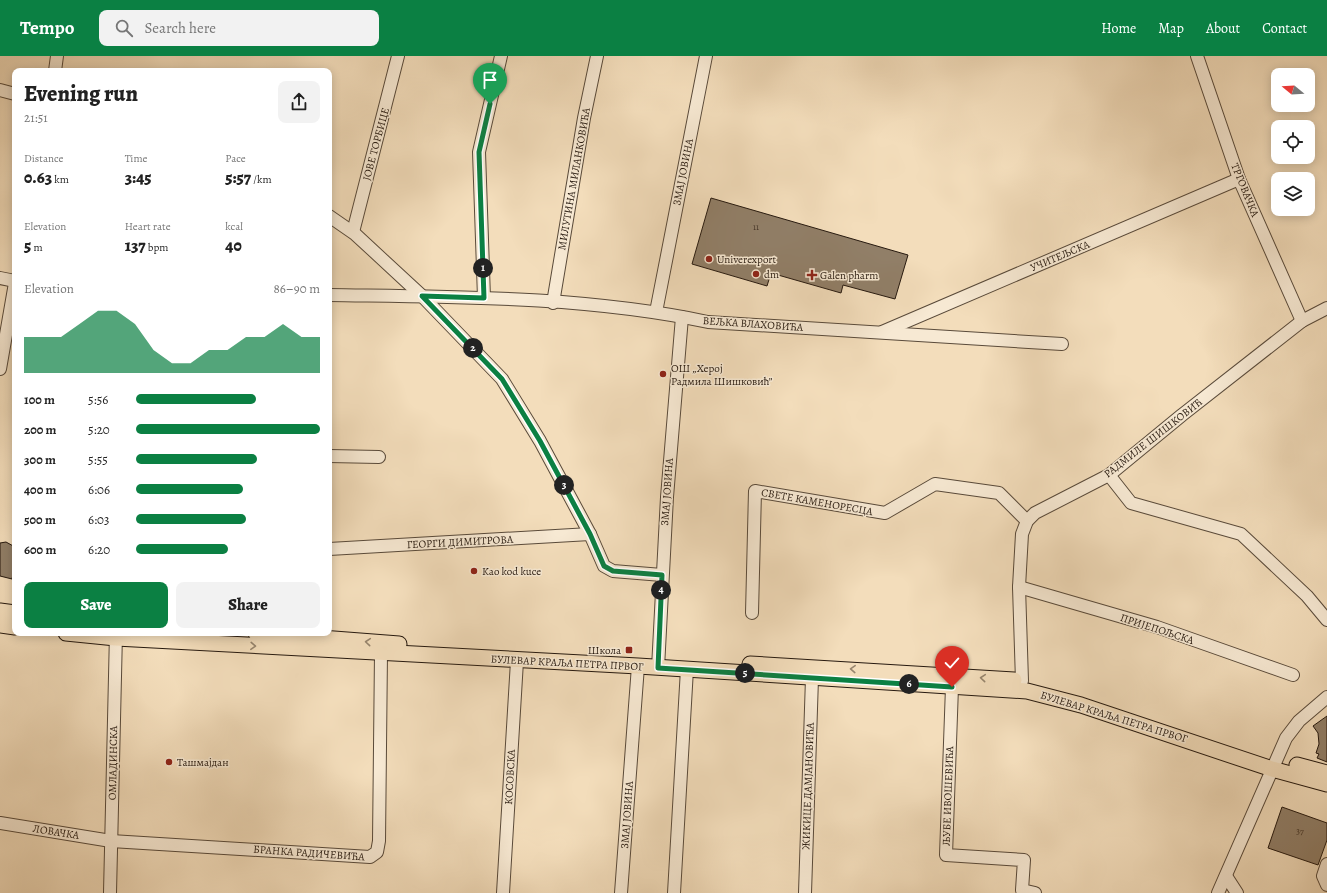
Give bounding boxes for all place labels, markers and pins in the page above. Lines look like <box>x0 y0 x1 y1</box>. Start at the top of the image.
pin <box>473 63 507 104</box>
place label: Univerexport <box>717 252 777 267</box>
marker: Univerexport <box>704 254 714 264</box>
pin: 1 <box>473 258 493 278</box>
place label: dm <box>764 267 779 282</box>
place label: Galen pharm <box>820 268 878 283</box>
marker: dm <box>751 269 761 279</box>
marker: Galen pharm <box>807 270 817 280</box>
pin: 2 <box>463 338 483 358</box>
place label: ОШ „Херој Радмила Шишковић” <box>671 361 773 389</box>
marker: ОШ „Херој Радмила Шишковић” <box>658 369 668 379</box>
pin: 3 <box>554 475 574 495</box>
place label: Kao kod kuce <box>482 564 541 579</box>
marker: Kao kod kuce <box>469 566 479 576</box>
pin: 4 <box>651 580 671 600</box>
place label: Школа <box>588 643 622 658</box>
marker: Школа <box>624 645 634 655</box>
pin <box>935 646 969 687</box>
pin: 5 <box>735 663 755 683</box>
pin: 6 <box>899 674 919 694</box>
place label: Ташмајдан <box>177 755 229 770</box>
marker: Ташмајдан <box>164 757 174 767</box>

